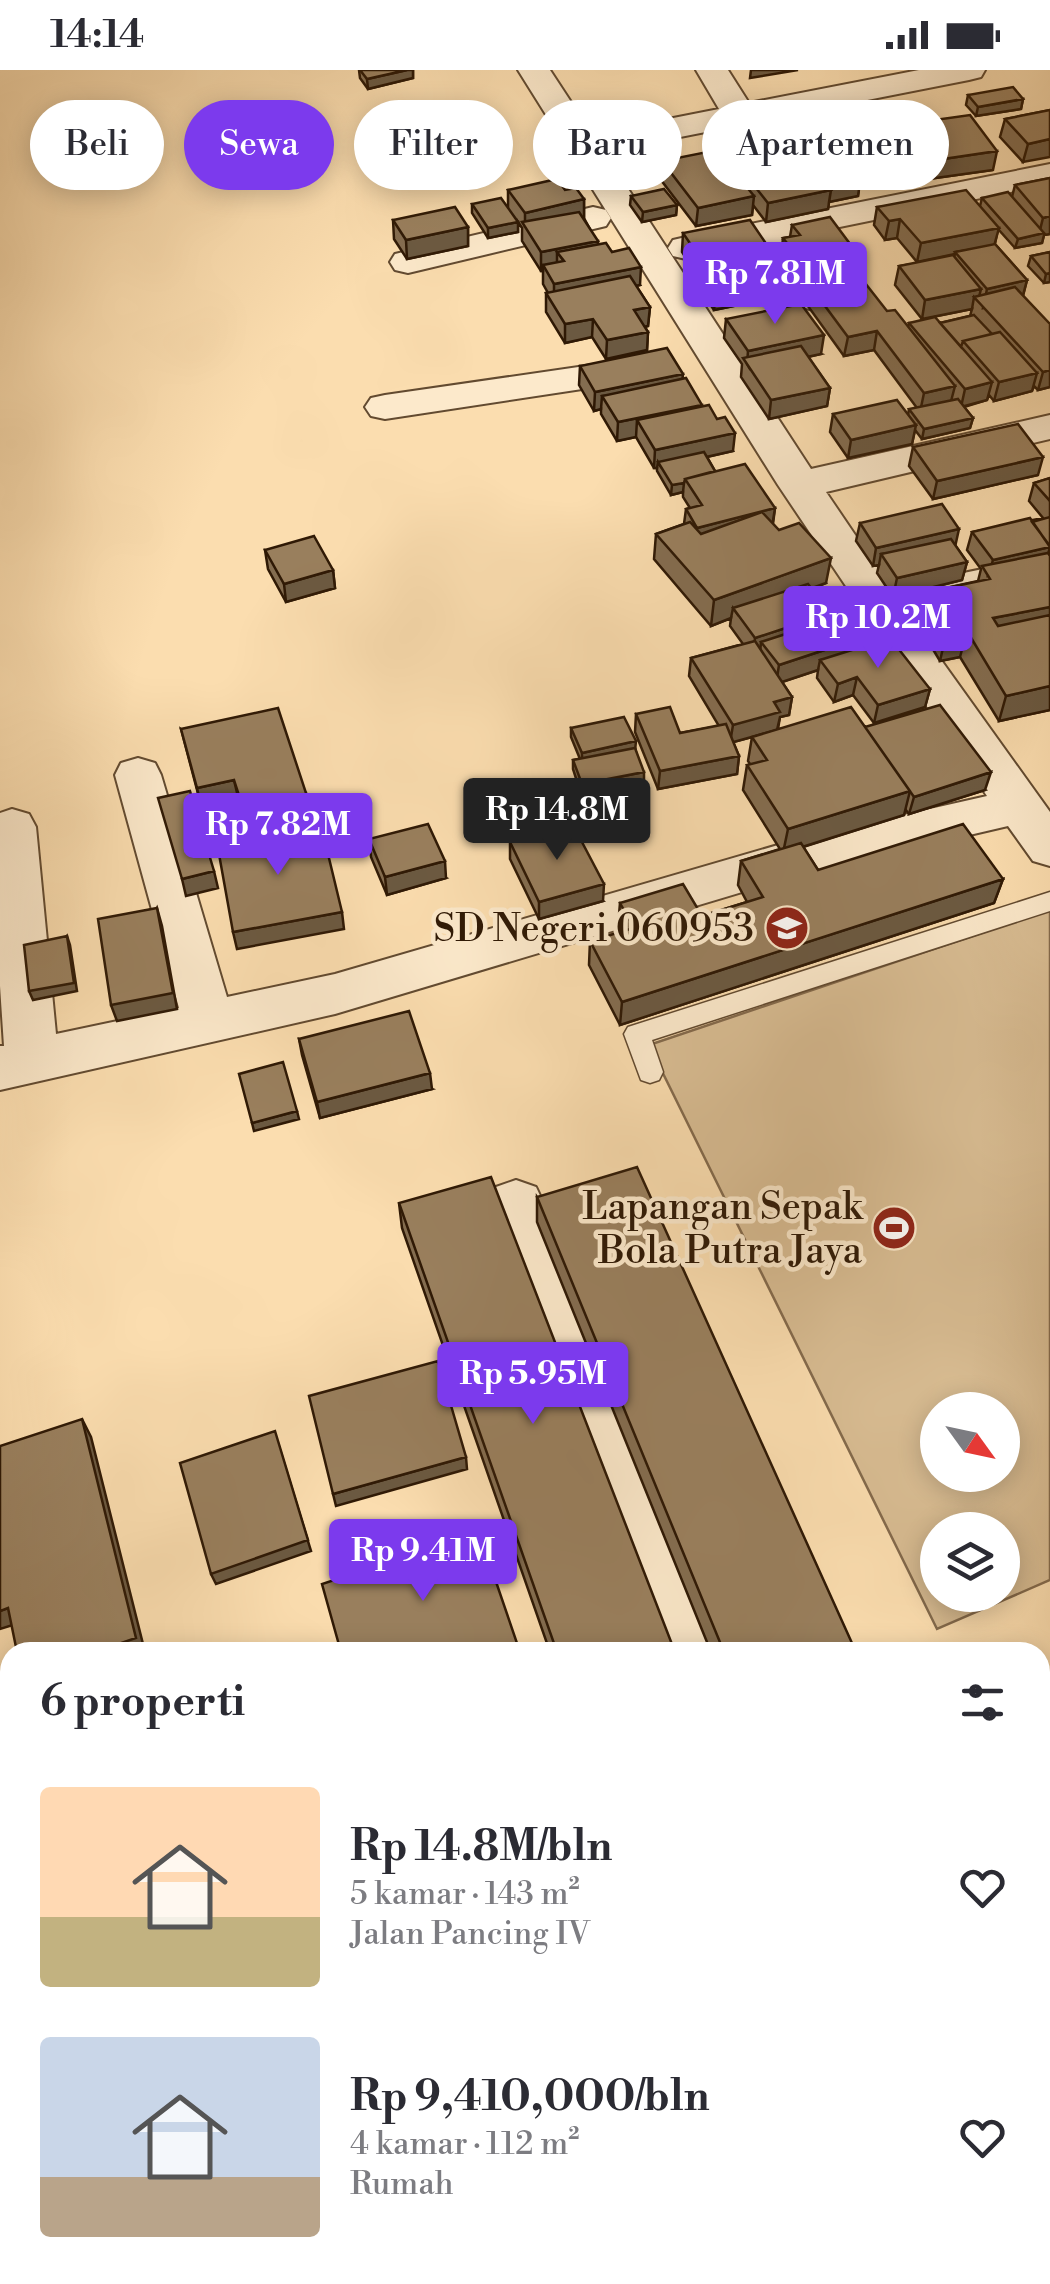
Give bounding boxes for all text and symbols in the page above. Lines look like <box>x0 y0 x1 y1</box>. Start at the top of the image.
text: 14:14 <box>50 12 144 59</box>
chip: Beli <box>30 100 164 190</box>
chip: Sewa <box>184 100 334 190</box>
chip: Filter <box>354 100 513 190</box>
chip: Baru <box>533 100 682 190</box>
chip: Apartemen <box>702 100 949 190</box>
pin: Rp 7.81M <box>672 242 878 327</box>
text: Rp 7.81M <box>705 254 845 294</box>
pin: Rp 10.2M <box>775 586 981 671</box>
text: Rp 10.2M <box>805 598 951 638</box>
pin: Rp 14.8M <box>454 778 660 863</box>
text: Rp 14.8M <box>485 790 629 830</box>
pin: Rp 7.82M <box>175 793 381 878</box>
text: Rp 7.82M <box>205 805 351 845</box>
school or university icon: SD Negeri 060953 <box>764 905 810 951</box>
place label: SD Negeri 060953 <box>434 906 754 953</box>
place label: Lapangan Sepak Bola Putra Jaya <box>582 1184 864 1275</box>
sports icon: Lapangan Sepak Bola Putra Jaya <box>871 1205 917 1251</box>
pin: Rp 5.95M <box>430 1342 636 1427</box>
text: Rp 5.95M <box>459 1354 607 1394</box>
north arrow <box>920 1392 1020 1492</box>
map controls <box>920 1392 1020 1612</box>
button: layers <box>920 1512 1020 1612</box>
pin: Rp 9.41M <box>320 1519 526 1604</box>
text: Rp 9.41M <box>351 1531 495 1571</box>
icon: filters <box>955 1675 1010 1730</box>
text: 6 properti <box>40 1676 245 1729</box>
text: Rp 14.8M/bln <box>350 1821 612 1874</box>
icon: home <box>120 1827 240 1947</box>
icon: heart <box>955 1860 1010 1915</box>
text: 5 kamar · 143 m² <box>350 1874 580 1914</box>
text: Jalan Pancing IV <box>350 1914 591 1954</box>
text: Rp 9,410,000/bln <box>350 2071 709 2124</box>
icon: home <box>120 2077 240 2197</box>
icon: heart <box>955 2110 1010 2165</box>
text: 4 kamar · 112 m² <box>350 2124 579 2164</box>
text: Rumah <box>350 2164 454 2204</box>

